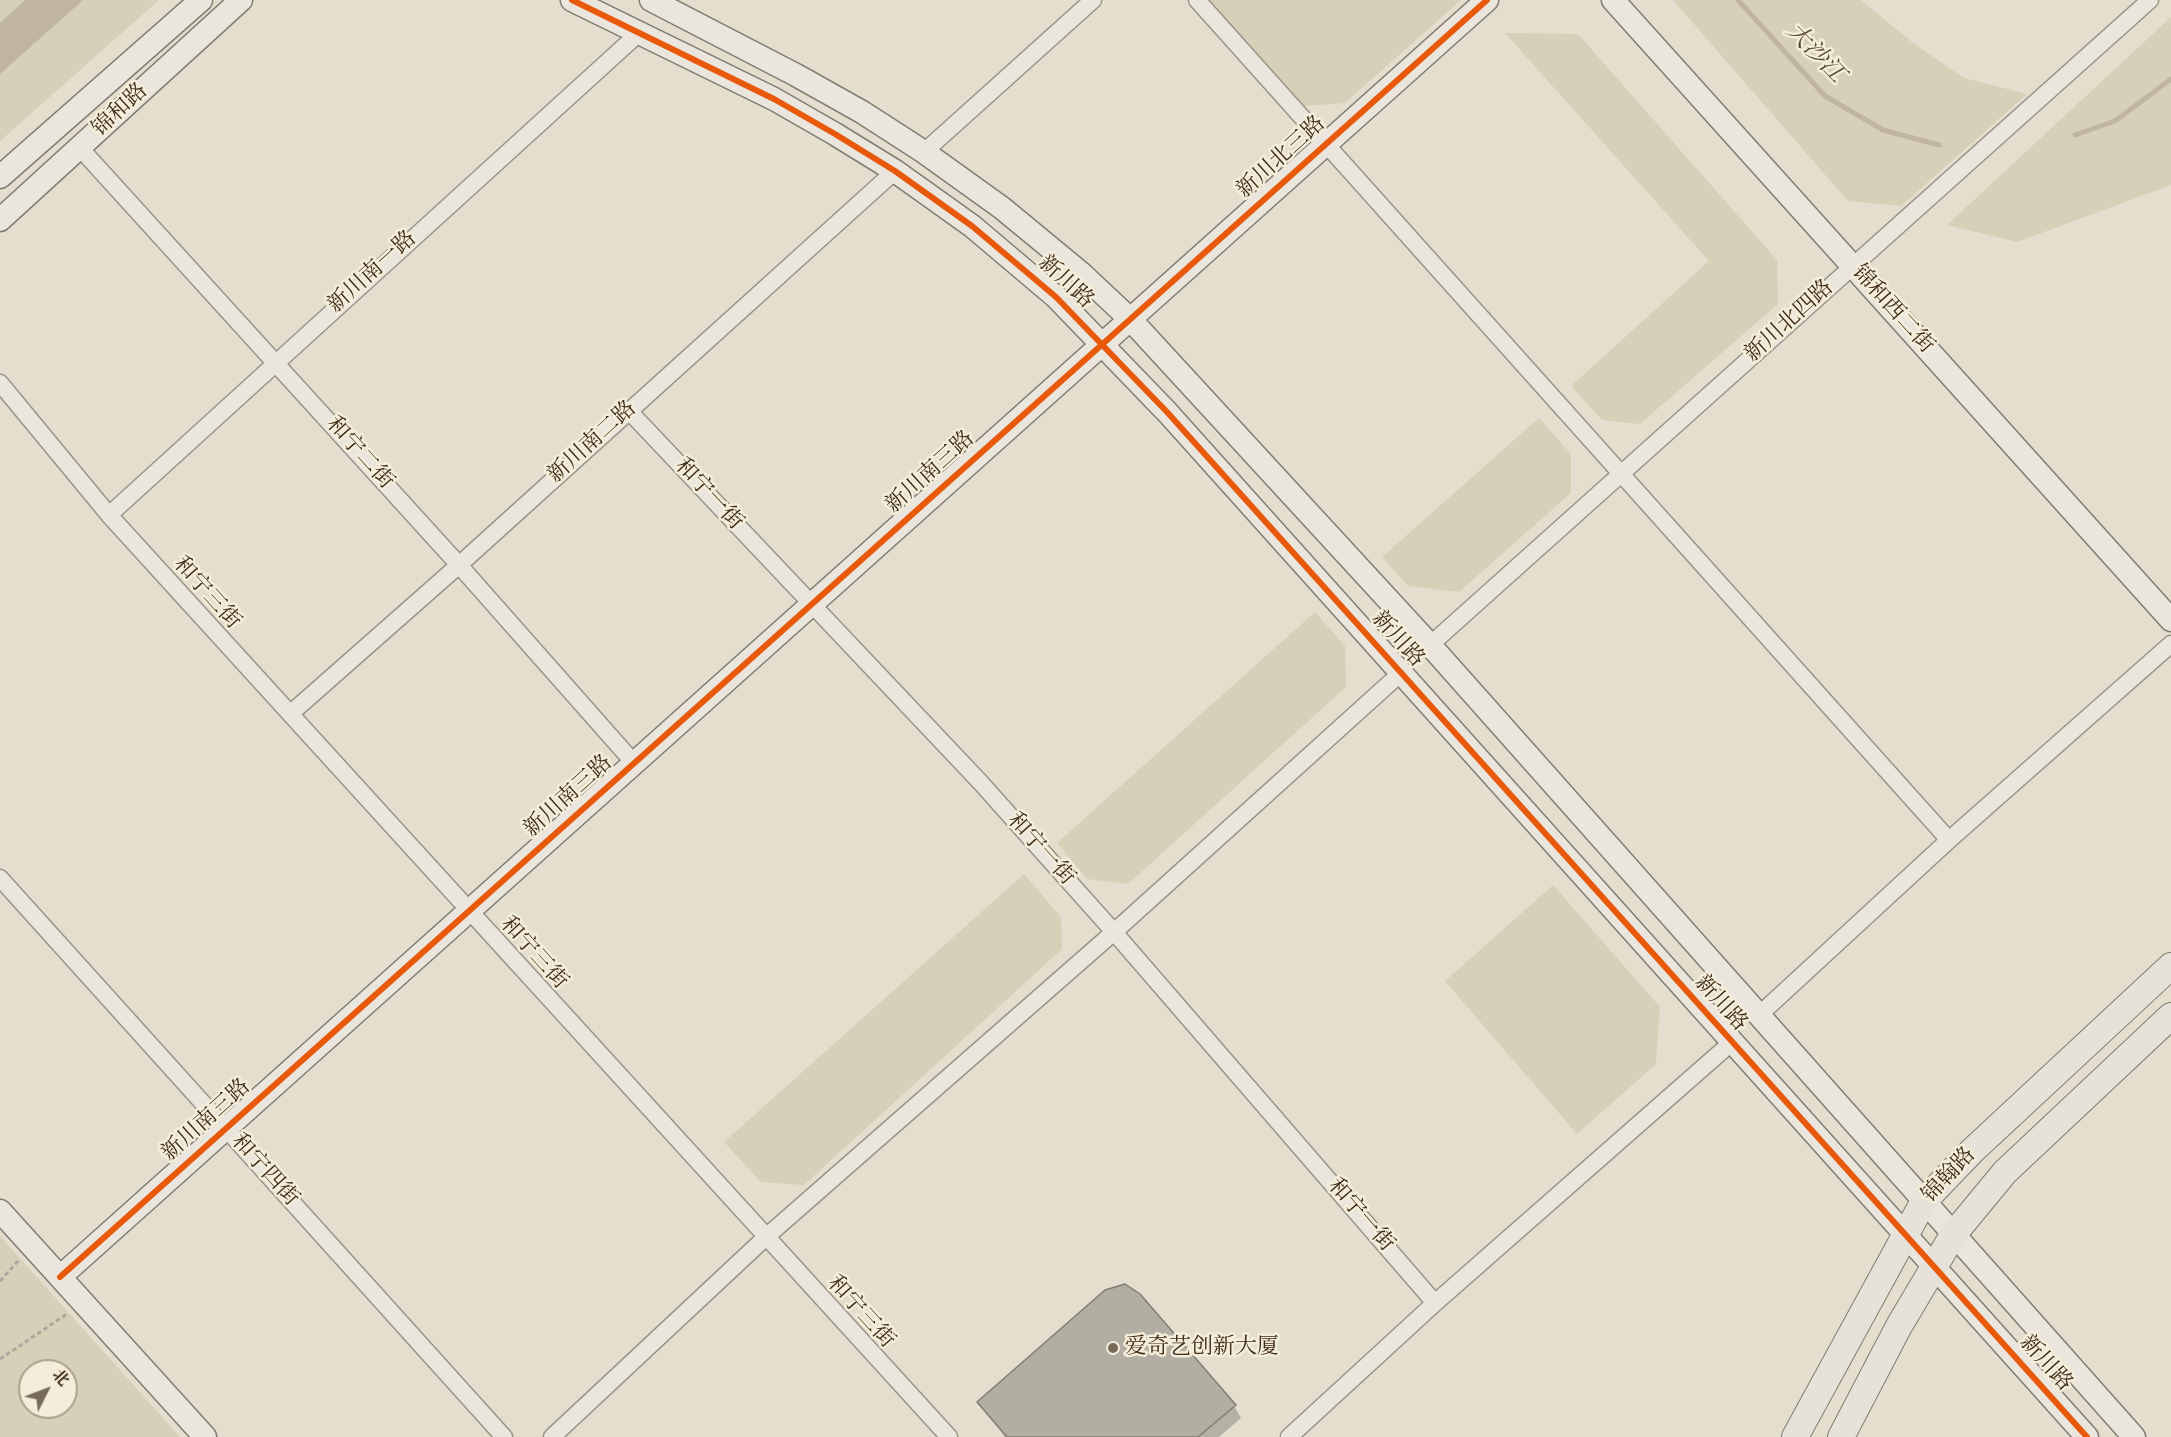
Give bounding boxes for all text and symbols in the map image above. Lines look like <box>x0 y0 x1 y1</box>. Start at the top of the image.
water label: 大沙江 <box>1779 18 1849 90</box>
street label: 锦和路 <box>88 79 154 143</box>
street label: 新川北三路 <box>1232 111 1332 205</box>
street label: 新川南一路 <box>323 226 423 320</box>
street label: 新川路 <box>1032 251 1098 315</box>
street label: 锦和西二街 <box>1845 260 1939 360</box>
street label: 新川北四路 <box>1740 275 1840 369</box>
street label: 新川南二路 <box>543 396 643 490</box>
street label: 和宁二街 <box>320 412 398 496</box>
street label: 新川南三路 <box>881 426 981 520</box>
street label: 和宁一街 <box>668 454 748 536</box>
street label: 和宁三街 <box>167 552 245 636</box>
street label: 新川路 <box>1365 607 1429 673</box>
street label: 新川南三路 <box>519 750 619 844</box>
street label: 和宁一街 <box>1001 808 1079 892</box>
street label: 和宁三街 <box>494 912 572 996</box>
street label: 新川路 <box>1688 971 1752 1037</box>
street label: 新川南三路 <box>157 1074 257 1168</box>
street label: 和宁四街 <box>225 1129 303 1213</box>
street label: 锦翰路 <box>1918 1143 1982 1209</box>
street label: 和宁一街 <box>1321 1174 1399 1258</box>
street label: 和宁三街 <box>821 1271 899 1355</box>
street label: 新川路 <box>2013 1331 2077 1397</box>
place label: 爱奇艺创新大厦 <box>1125 1335 1279 1361</box>
marker: 爱奇艺创新大厦 <box>1106 1341 1120 1355</box>
north arrow <box>18 1359 78 1419</box>
text: 北 <box>47 1366 73 1391</box>

